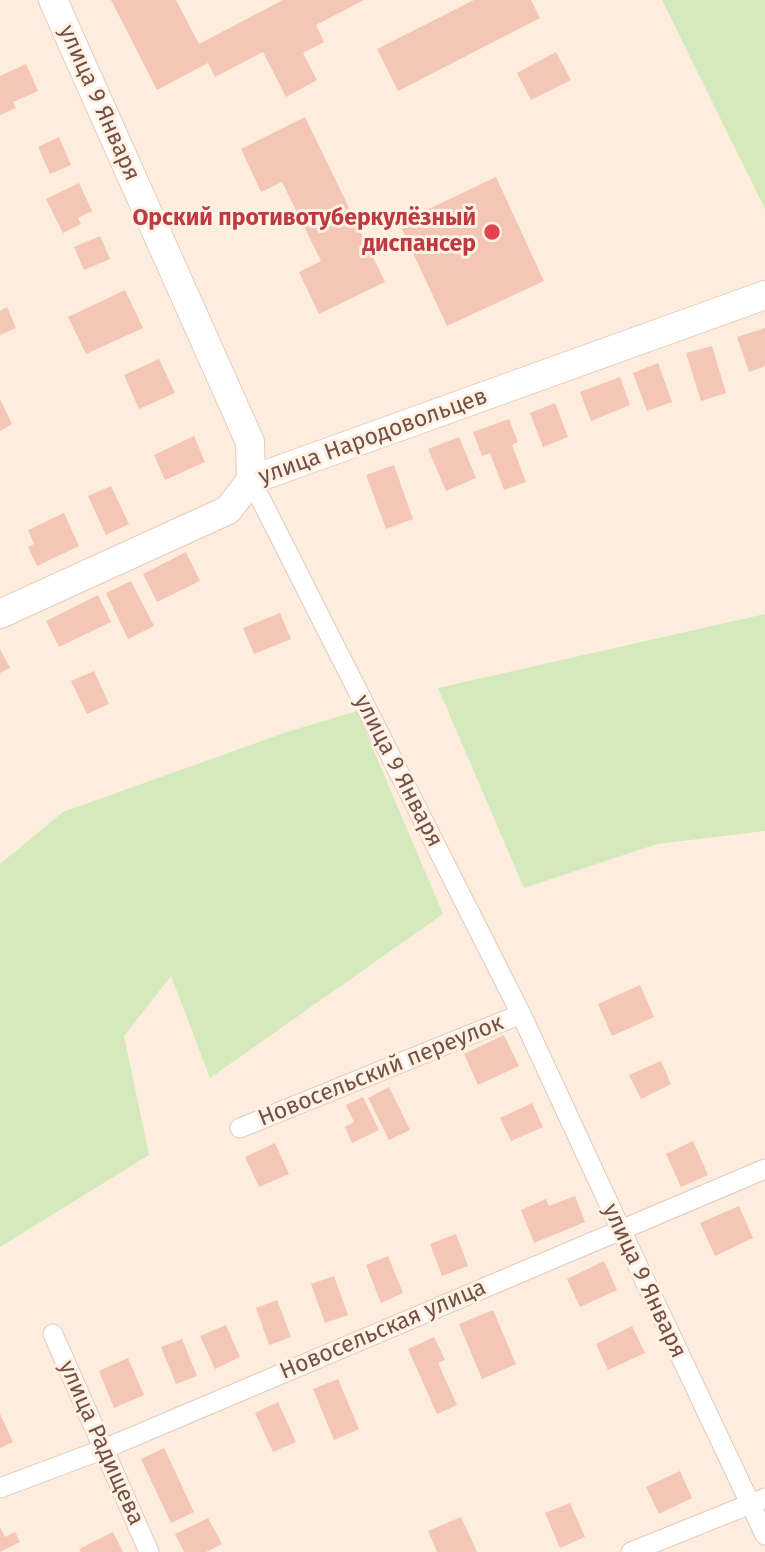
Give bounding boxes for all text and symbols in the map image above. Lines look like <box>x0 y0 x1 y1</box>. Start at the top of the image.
street label: улица 9 Января <box>52 21 146 185</box>
place label: Орский противотуберкулёзный диспансер <box>132 205 476 259</box>
marker: Орский противотуберкулёзный диспансер <box>482 222 502 242</box>
street label: улица Народовольцев <box>255 383 491 491</box>
street label: улица 9 Января <box>348 690 448 852</box>
street label: Новосельский переулок <box>254 1009 508 1133</box>
street label: улица 9 Января <box>596 1199 692 1363</box>
street label: Новосельская улица <box>276 1274 490 1386</box>
street label: улица Радищева <box>52 1356 150 1530</box>

